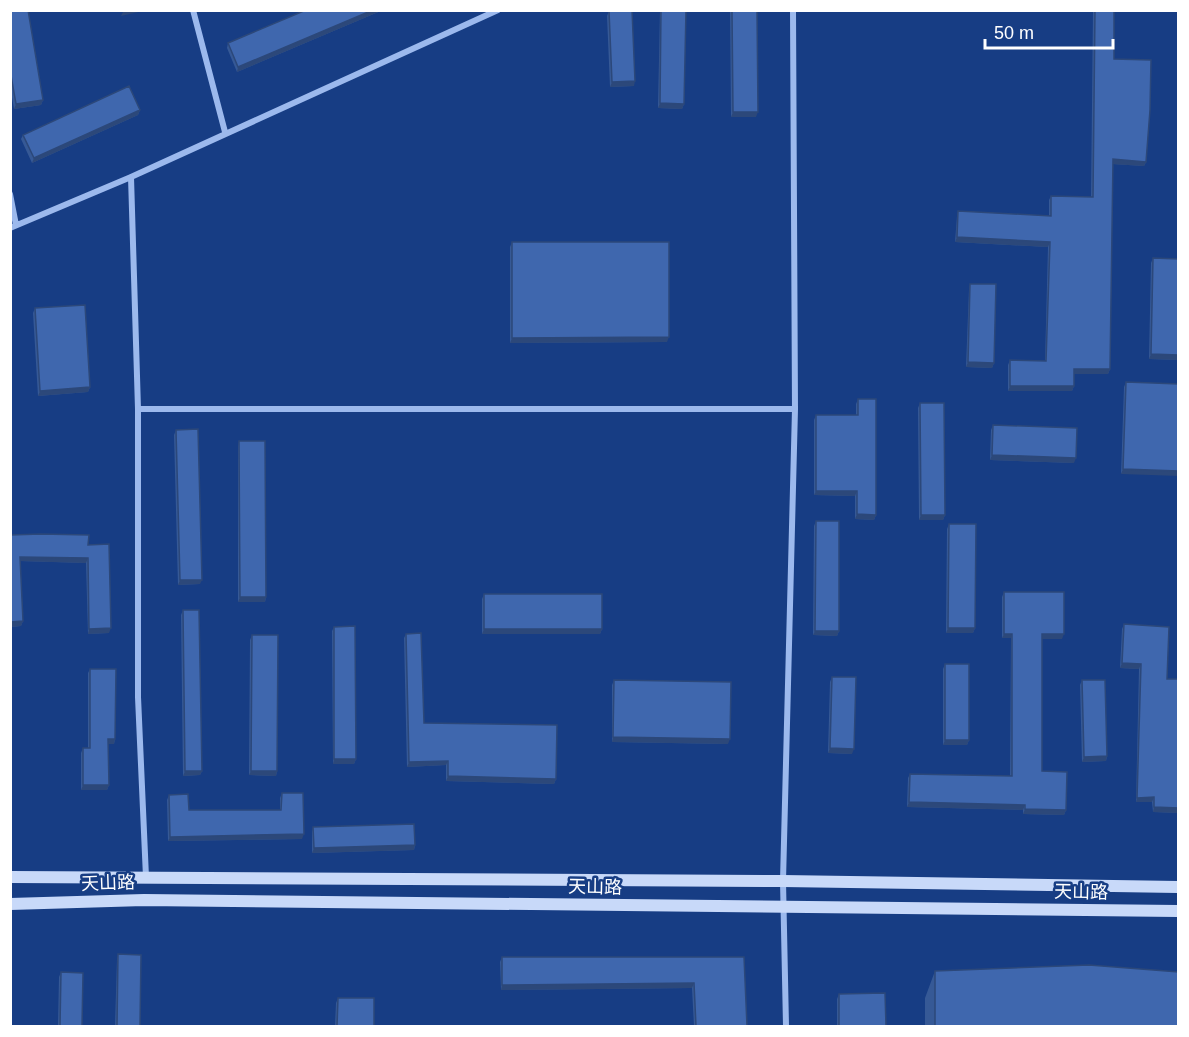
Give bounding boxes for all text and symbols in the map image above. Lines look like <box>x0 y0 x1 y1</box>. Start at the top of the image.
scale bar <box>985 12 1112 50</box>
text: 50 m <box>994 23 1034 43</box>
street label: 天山路 <box>81 872 135 894</box>
street label: 天山路 <box>568 877 622 897</box>
street label: 天山路 <box>1054 882 1108 902</box>

